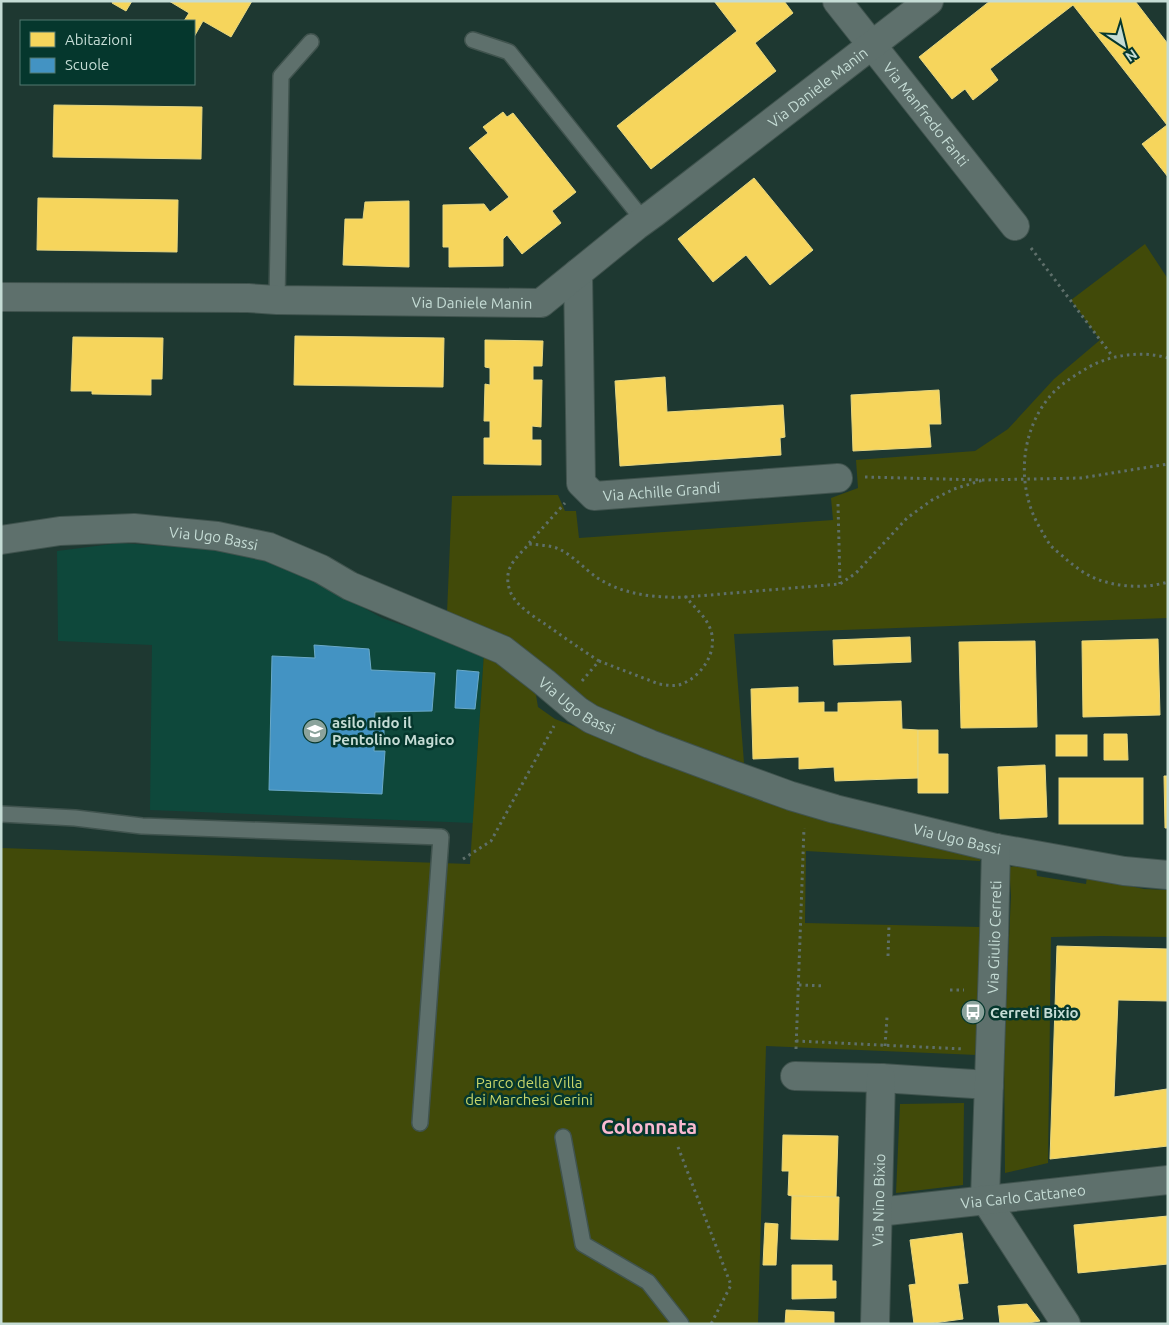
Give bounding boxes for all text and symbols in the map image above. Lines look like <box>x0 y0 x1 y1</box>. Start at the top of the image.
legend <box>20 20 195 85</box>
north arrow <box>1099 20 1149 70</box>
text: Abitazioni <box>65 31 132 48</box>
street label: Via Daniele Manin <box>764 43 871 131</box>
text: N <box>1123 46 1140 65</box>
text: Scuole <box>65 56 109 73</box>
street label: Via Manfredo Fanti <box>880 58 973 169</box>
street label: Via Daniele Manin <box>411 293 532 311</box>
street label: Via Achille Grandi <box>602 478 721 504</box>
street label: Via Ugo Bassi <box>168 523 260 553</box>
street label: Via Ugo Bassi <box>535 673 618 737</box>
place label: asilo nido il Pentolino Magico <box>332 714 455 748</box>
school or university icon: asilo nido il Pentolino Magico <box>302 718 328 744</box>
street label: Via Ugo Bassi <box>911 820 1002 857</box>
street label: Via Giulio Cerreti <box>983 880 1004 994</box>
bus stop icon: Cerreti Bixio <box>960 999 986 1025</box>
place label: Cerreti Bixio <box>990 1004 1079 1021</box>
park label: Parco della Villa dei Marchesi Gerini <box>465 1074 593 1108</box>
district label: Colonnata <box>601 1115 697 1138</box>
street label: Via Nino Bixio <box>868 1153 888 1247</box>
street label: Via Carlo Cattaneo <box>960 1181 1087 1211</box>

